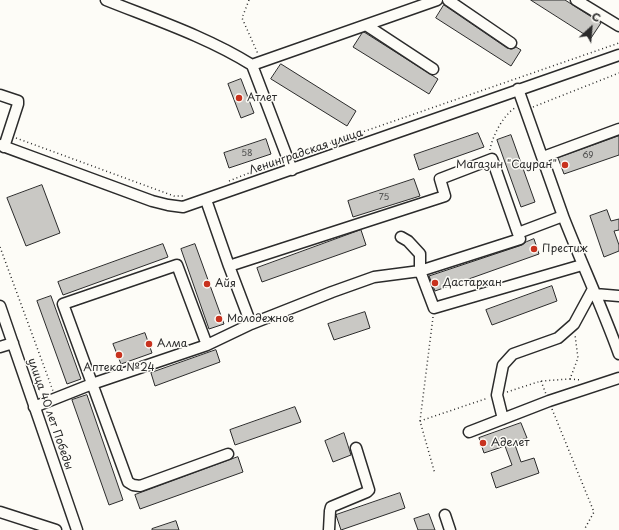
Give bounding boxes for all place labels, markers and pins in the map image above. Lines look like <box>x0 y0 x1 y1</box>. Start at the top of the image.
place label: Атлет <box>247 91 277 105</box>
marker: Атлет <box>234 93 244 103</box>
place label: Магазин "Сауран" <box>456 158 557 172</box>
marker: Магазин "Сауран" <box>560 160 570 170</box>
place label: Престиж <box>542 242 588 256</box>
marker: Престиж <box>529 244 539 254</box>
place label: Дастархан <box>443 276 502 290</box>
place label: Айя <box>215 277 236 291</box>
marker: Дастархан <box>430 278 440 288</box>
marker: Айя <box>202 279 212 289</box>
place label: Молодежное <box>227 312 294 326</box>
marker: Молодежное <box>214 314 224 324</box>
place label: Алма <box>157 337 187 351</box>
marker: Алма <box>144 339 154 349</box>
marker: Аптека №24 <box>114 350 124 360</box>
place label: Аптека №24 <box>83 361 155 375</box>
place label: Аделет <box>491 436 530 450</box>
marker: Аделет <box>478 438 488 448</box>

